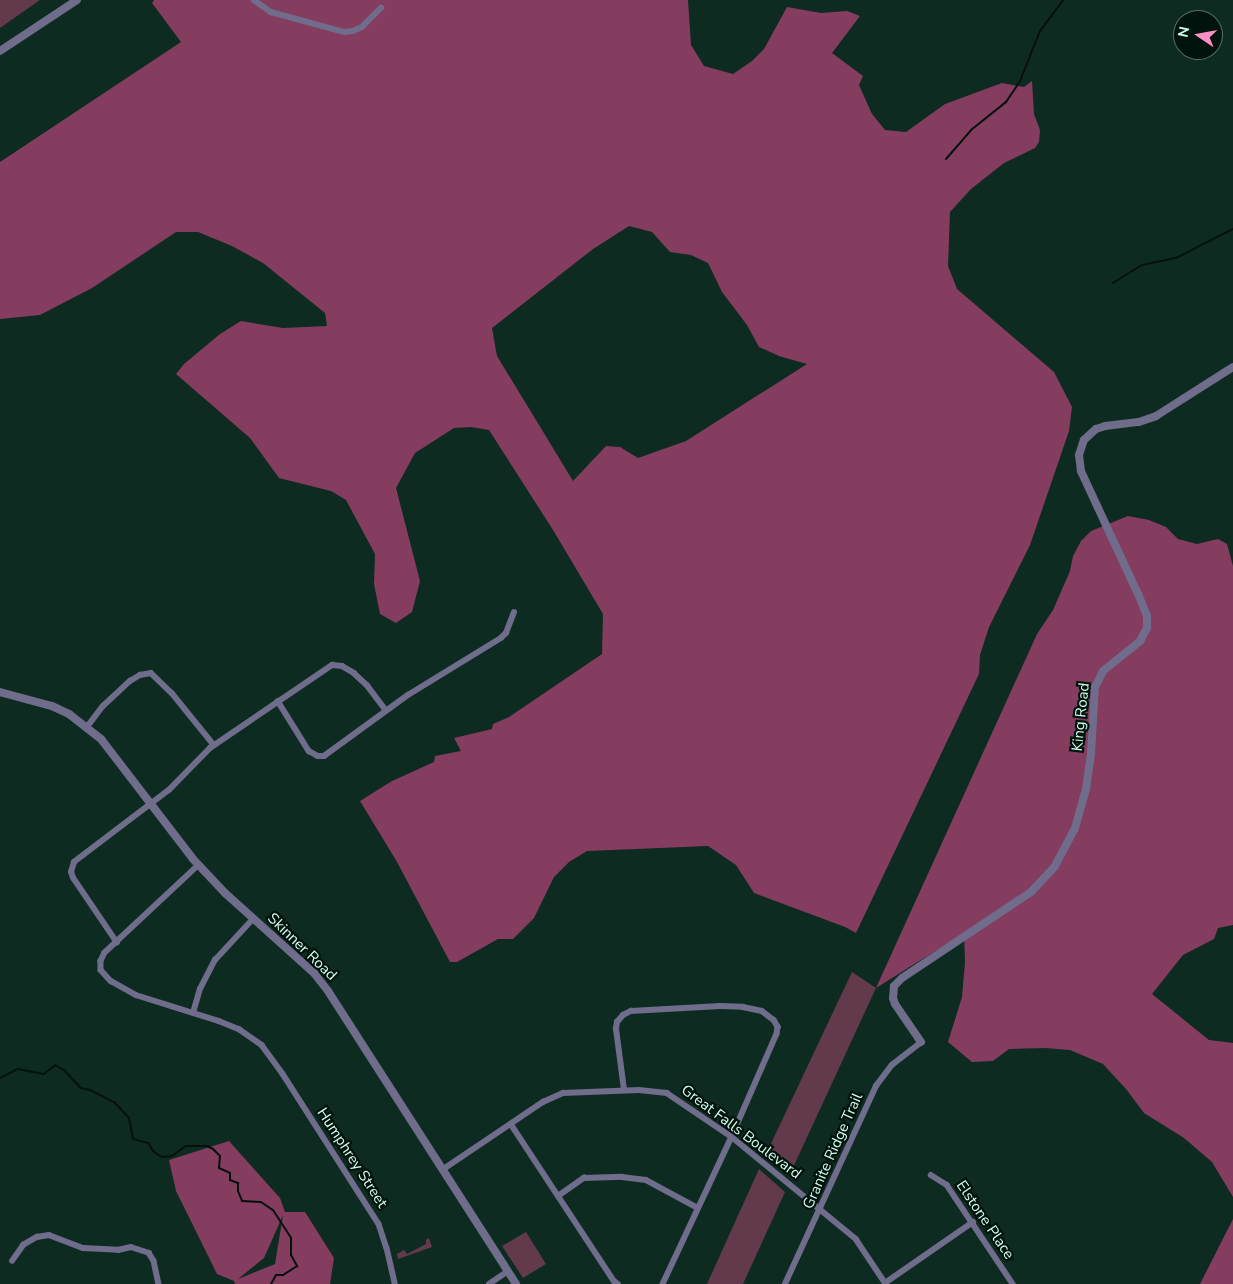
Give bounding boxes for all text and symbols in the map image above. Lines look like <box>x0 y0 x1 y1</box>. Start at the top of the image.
north arrow <box>1173 10 1223 60</box>
text: N <box>1173 25 1194 39</box>
street label: King Road <box>1068 682 1094 752</box>
street label: Skinner Road <box>264 909 340 985</box>
street label: Great Falls Boulevard <box>677 1081 805 1183</box>
street label: Granite Ridge Trail <box>799 1090 867 1212</box>
street label: Humphrey Street <box>313 1105 391 1211</box>
street label: Elstone Place <box>952 1177 1018 1263</box>

